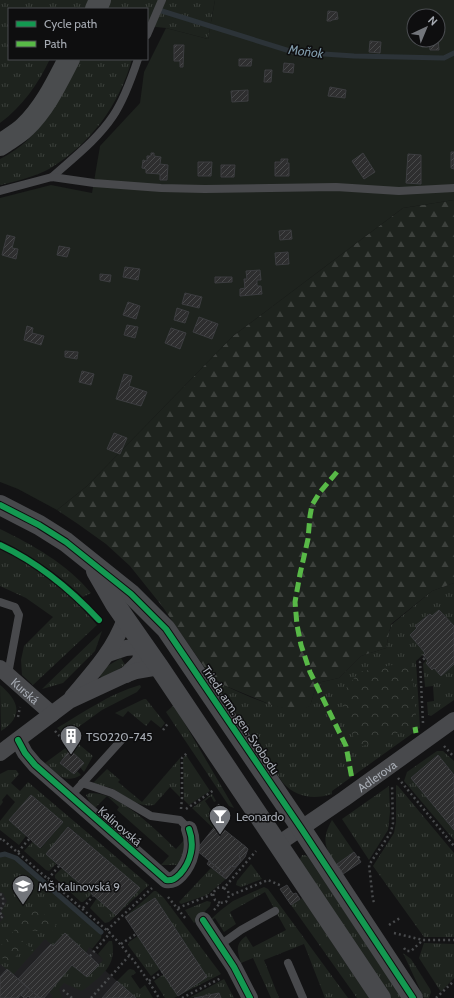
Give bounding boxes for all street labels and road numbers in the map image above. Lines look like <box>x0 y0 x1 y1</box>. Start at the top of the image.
street label: Trieda arm. gen. Svobodu <box>199 663 283 777</box>
street label: Kurská <box>8 674 43 707</box>
street label: Adlerova <box>354 756 399 795</box>
street label: Kalinovská <box>95 803 145 849</box>

